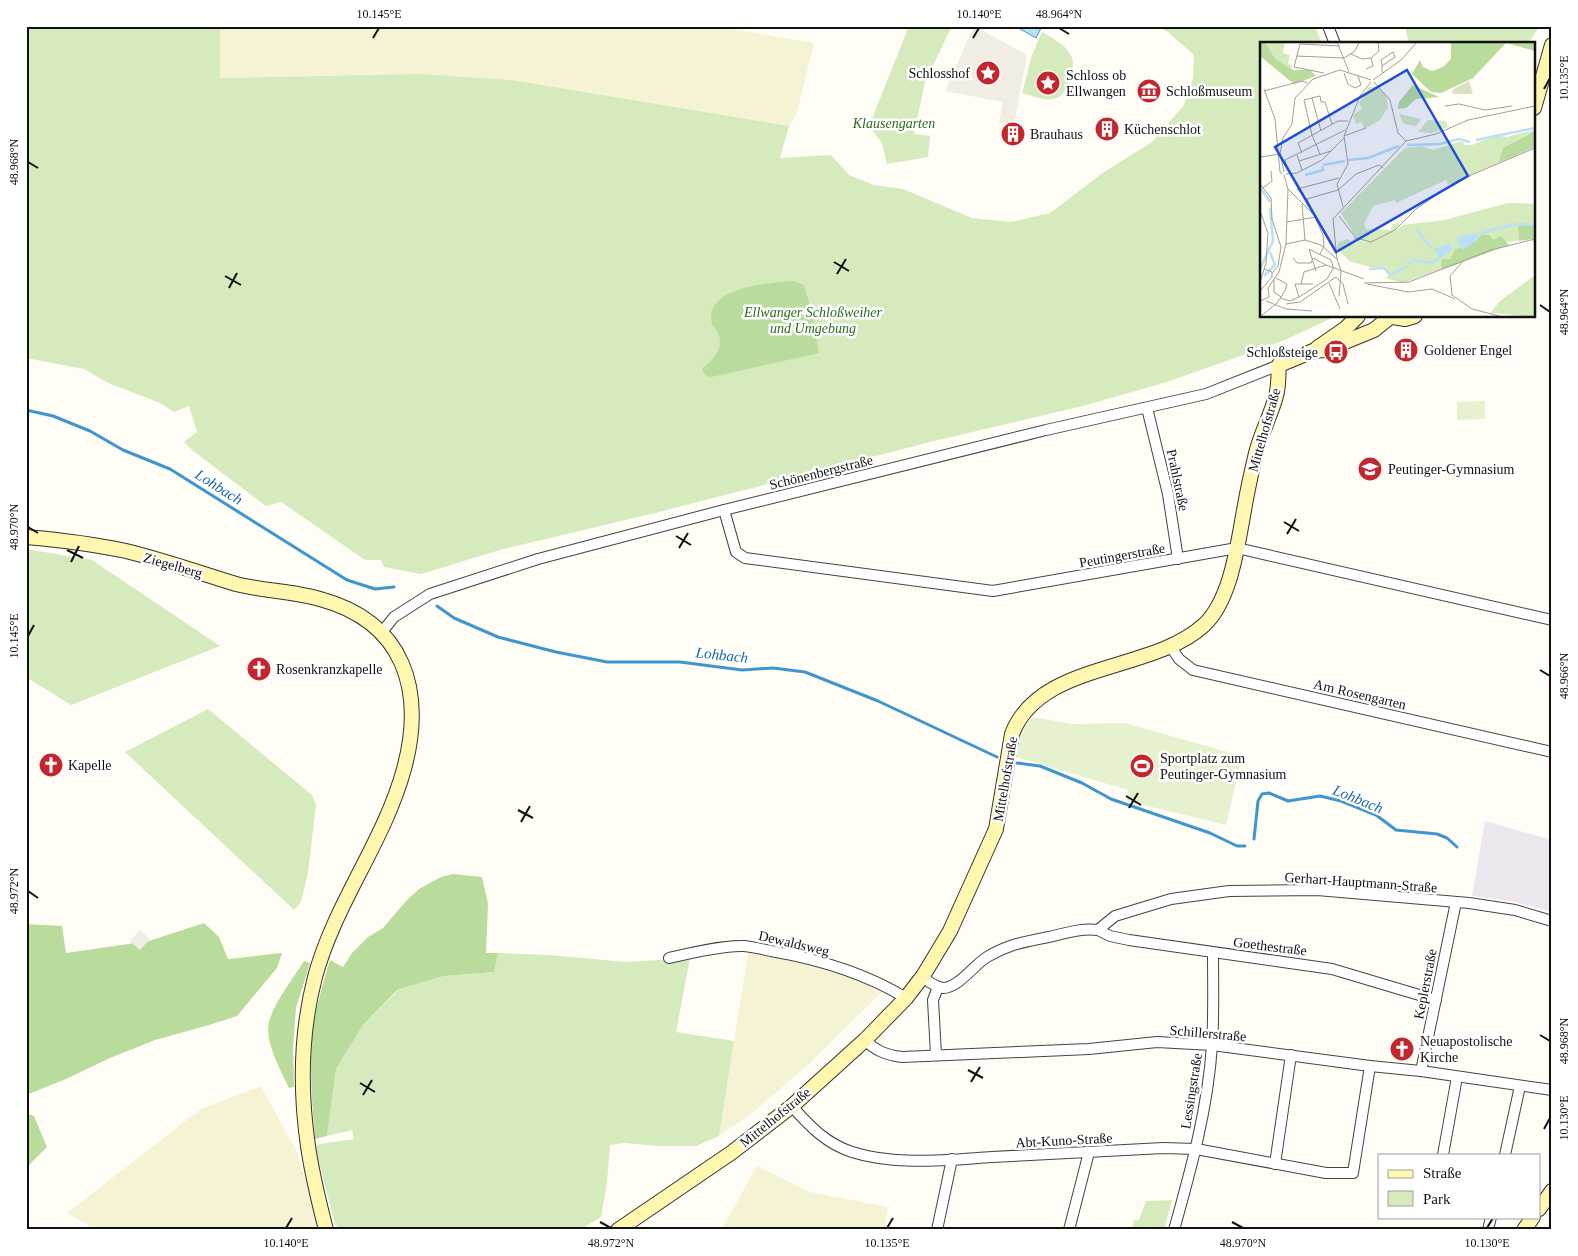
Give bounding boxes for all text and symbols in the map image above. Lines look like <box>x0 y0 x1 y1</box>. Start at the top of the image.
text: 10.145°E <box>356 7 402 21</box>
text: 10.140°E <box>956 7 1002 21</box>
text: 48.964°N <box>1036 7 1083 21</box>
inset map <box>1260 42 1536 318</box>
text: 10.135°E <box>1557 55 1571 101</box>
place icon: Schlosshof <box>975 60 1001 86</box>
place label: Schlosshof <box>909 66 970 81</box>
place label: Schloss ob Ellwangen <box>1066 68 1126 99</box>
place icon: Schloss ob Ellwangen <box>1035 70 1061 96</box>
museum icon: Schloßmuseum <box>1136 78 1162 104</box>
place label: Schloßmuseum <box>1166 84 1252 99</box>
park label: Klausengarten <box>852 116 935 131</box>
building icon: Küchenschlot <box>1094 116 1120 142</box>
building icon: Brauhaus <box>1000 121 1026 147</box>
place label: Küchenschlot <box>1124 122 1201 137</box>
place label: Brauhaus <box>1030 127 1083 142</box>
text: 48.968°N <box>7 138 21 185</box>
text: 48.964°N <box>1557 288 1571 335</box>
park label: Ellwanger Schloßweiher und Umgebung <box>743 305 883 336</box>
building icon: Goldener Engel <box>1393 337 1419 363</box>
bus stop icon: Schloßsteige <box>1323 339 1349 365</box>
place label: Goldener Engel <box>1424 343 1512 358</box>
place label: Schloßsteige <box>1246 345 1318 360</box>
street label: Mittelhofstraße <box>1245 387 1284 474</box>
street label: Prahlstraße <box>1164 448 1191 512</box>
street label: Schönenbergstraße <box>768 452 874 493</box>
school or university icon: Peutinger-Gymnasium <box>1357 456 1383 482</box>
place label: Peutinger-Gymnasium <box>1388 462 1515 477</box>
water label: Lohbach <box>192 466 246 508</box>
text: 48.970°N <box>7 503 21 550</box>
street label: Peutingerstraße <box>1078 541 1166 570</box>
street label: Ziegelberg <box>142 550 204 581</box>
text: 10.145°E <box>7 613 21 659</box>
water label: Lohbach <box>694 644 749 666</box>
text: 48.966°N <box>1557 652 1571 699</box>
church icon: Rosenkranzkapelle <box>246 656 272 682</box>
place label: Rosenkranzkapelle <box>276 662 383 677</box>
street label: Am Rosengarten <box>1312 677 1408 712</box>
street label: Mittelhofstraße <box>991 735 1020 823</box>
place label: Sportplatz zum Peutinger-Gymnasium <box>1160 751 1287 782</box>
church icon: Kapelle <box>38 752 64 778</box>
sports icon: Sportplatz zum Peutinger-Gymnasium <box>1129 753 1155 779</box>
place label: Kapelle <box>68 758 112 773</box>
water label: Lohbach <box>1330 781 1385 816</box>
text: 48.972°N <box>7 867 21 914</box>
street label: Gerhart-Hauptmann-Straße <box>1284 870 1438 895</box>
street label: Dewaldsweg <box>757 928 831 959</box>
street label: Goethestraße <box>1232 935 1308 958</box>
street label: Keplerstraße <box>1411 948 1440 1021</box>
text: 48.968°N <box>1557 1017 1571 1064</box>
street label: Schillerstraße <box>1169 1023 1247 1044</box>
place label: Neuapostolische Kirche <box>1420 1034 1513 1065</box>
church icon: Neuapostolische Kirche <box>1389 1036 1415 1062</box>
street label: Lessingstraße <box>1178 1052 1205 1130</box>
street label: Mittelhofstraße <box>737 1084 814 1150</box>
text: 10.130°E <box>1557 1095 1571 1141</box>
street label: Abt-Kuno-Straße <box>1015 1130 1113 1151</box>
legend <box>1378 1154 1540 1218</box>
text: Straße <box>1423 1165 1462 1181</box>
text: Park <box>1423 1191 1451 1207</box>
text: 10.140°E <box>263 1236 309 1250</box>
text: 48.972°N <box>588 1236 635 1250</box>
text: 10.135°E <box>864 1236 910 1250</box>
text: 48.970°N <box>1220 1236 1267 1250</box>
text: 10.130°E <box>1464 1236 1510 1250</box>

